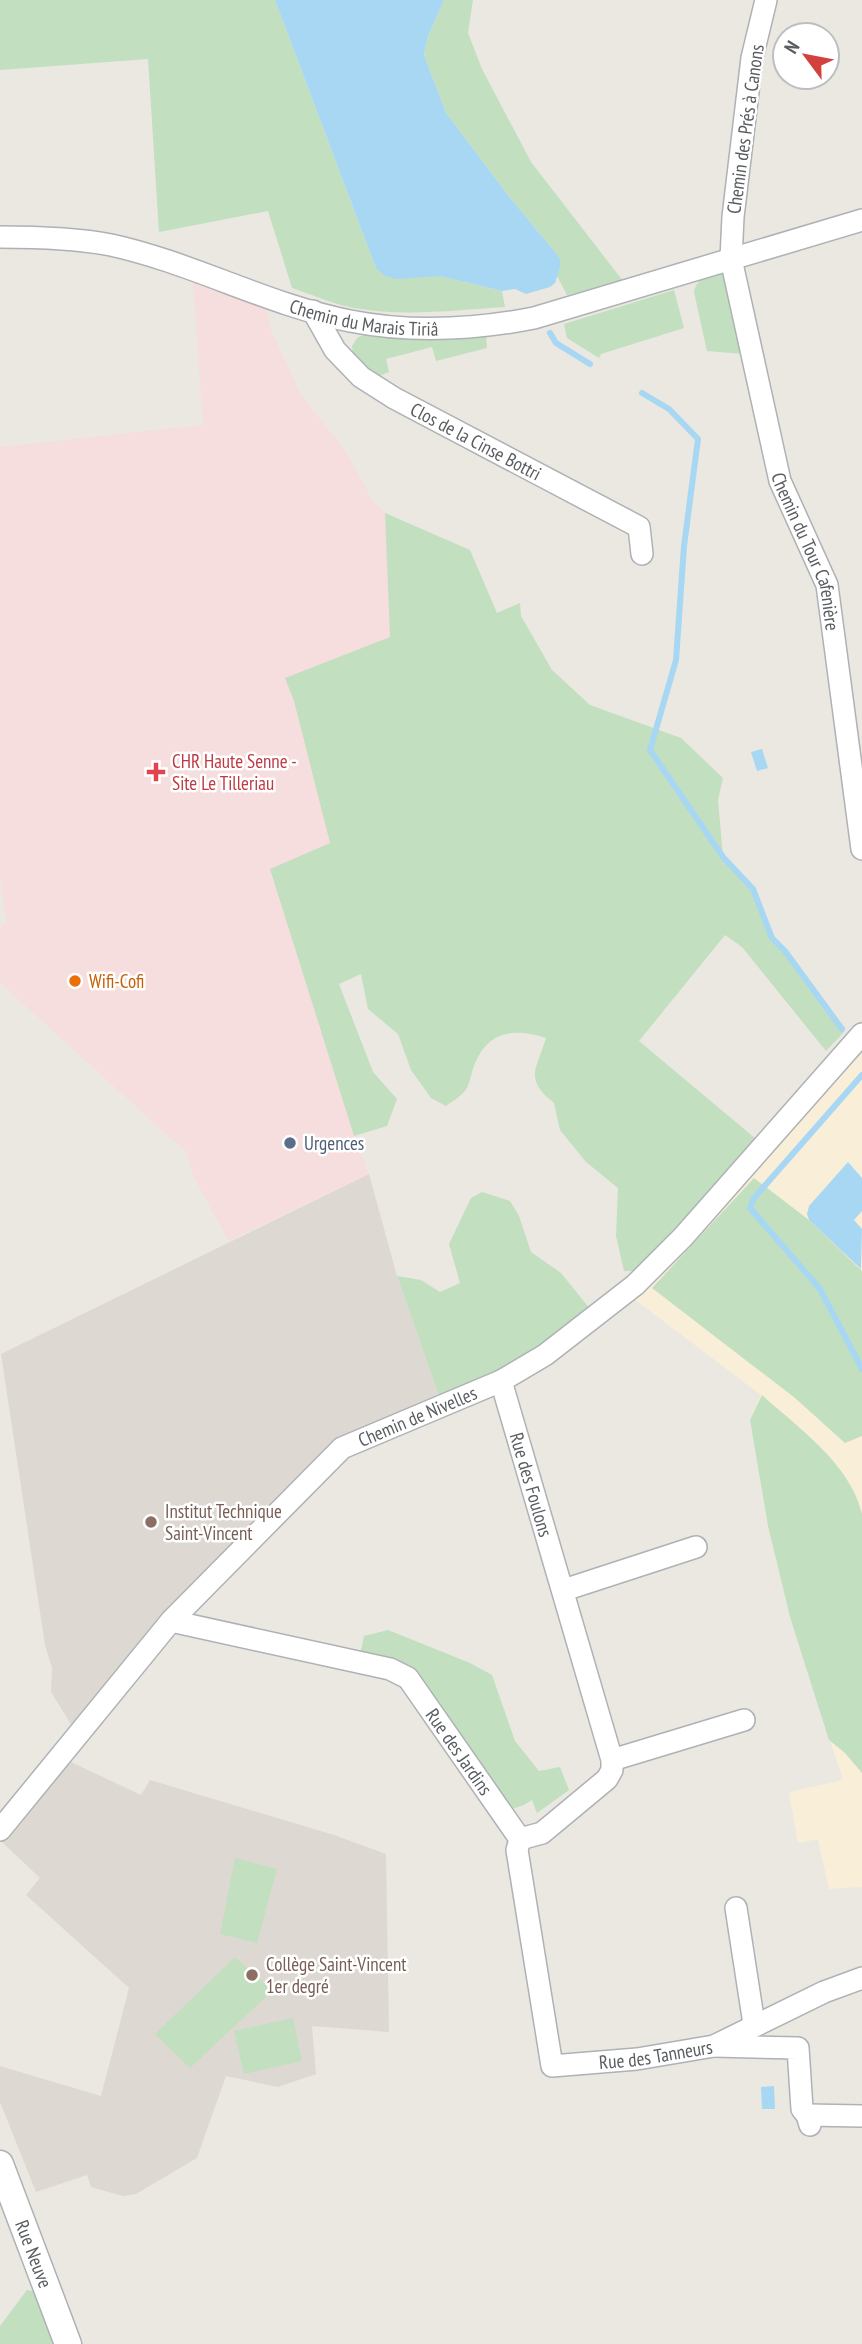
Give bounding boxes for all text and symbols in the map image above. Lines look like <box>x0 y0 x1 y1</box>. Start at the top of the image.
north arrow <box>771 21 841 91</box>
text: N <box>779 36 804 58</box>
street label: Chemin des Prés à Canons <box>721 43 769 215</box>
street label: Chemin du Marais Tiriâ <box>287 294 438 341</box>
street label: Clos de la Cinse Bottri <box>406 397 545 485</box>
street label: Chemin du Tour Cafenière <box>766 470 845 632</box>
place label: CHR Haute Senne - Site Le Tilleriau <box>172 749 297 795</box>
marker: CHR Haute Senne - Site Le Tilleriau <box>146 762 166 782</box>
place label: Wifi-Cofi <box>89 969 144 993</box>
marker: Wifi-Cofi <box>67 973 83 989</box>
place label: Urgences <box>304 1131 364 1155</box>
marker: Urgences <box>282 1135 298 1151</box>
street label: Chemin de Nivelles <box>354 1381 480 1452</box>
street label: Rue des Foulons <box>505 1430 558 1540</box>
place label: Institut Technique Saint-Vincent <box>165 1499 282 1545</box>
marker: Institut Technique Saint-Vincent <box>143 1514 159 1530</box>
street label: Rue des Jardins <box>421 1704 498 1800</box>
place label: Collège Saint-Vincent 1er degré <box>266 1952 407 1998</box>
marker: Collège Saint-Vincent 1er degré <box>244 1967 260 1983</box>
street label: Rue des Tanneurs <box>598 2034 714 2074</box>
street label: Rue Neuve <box>10 2216 58 2291</box>

